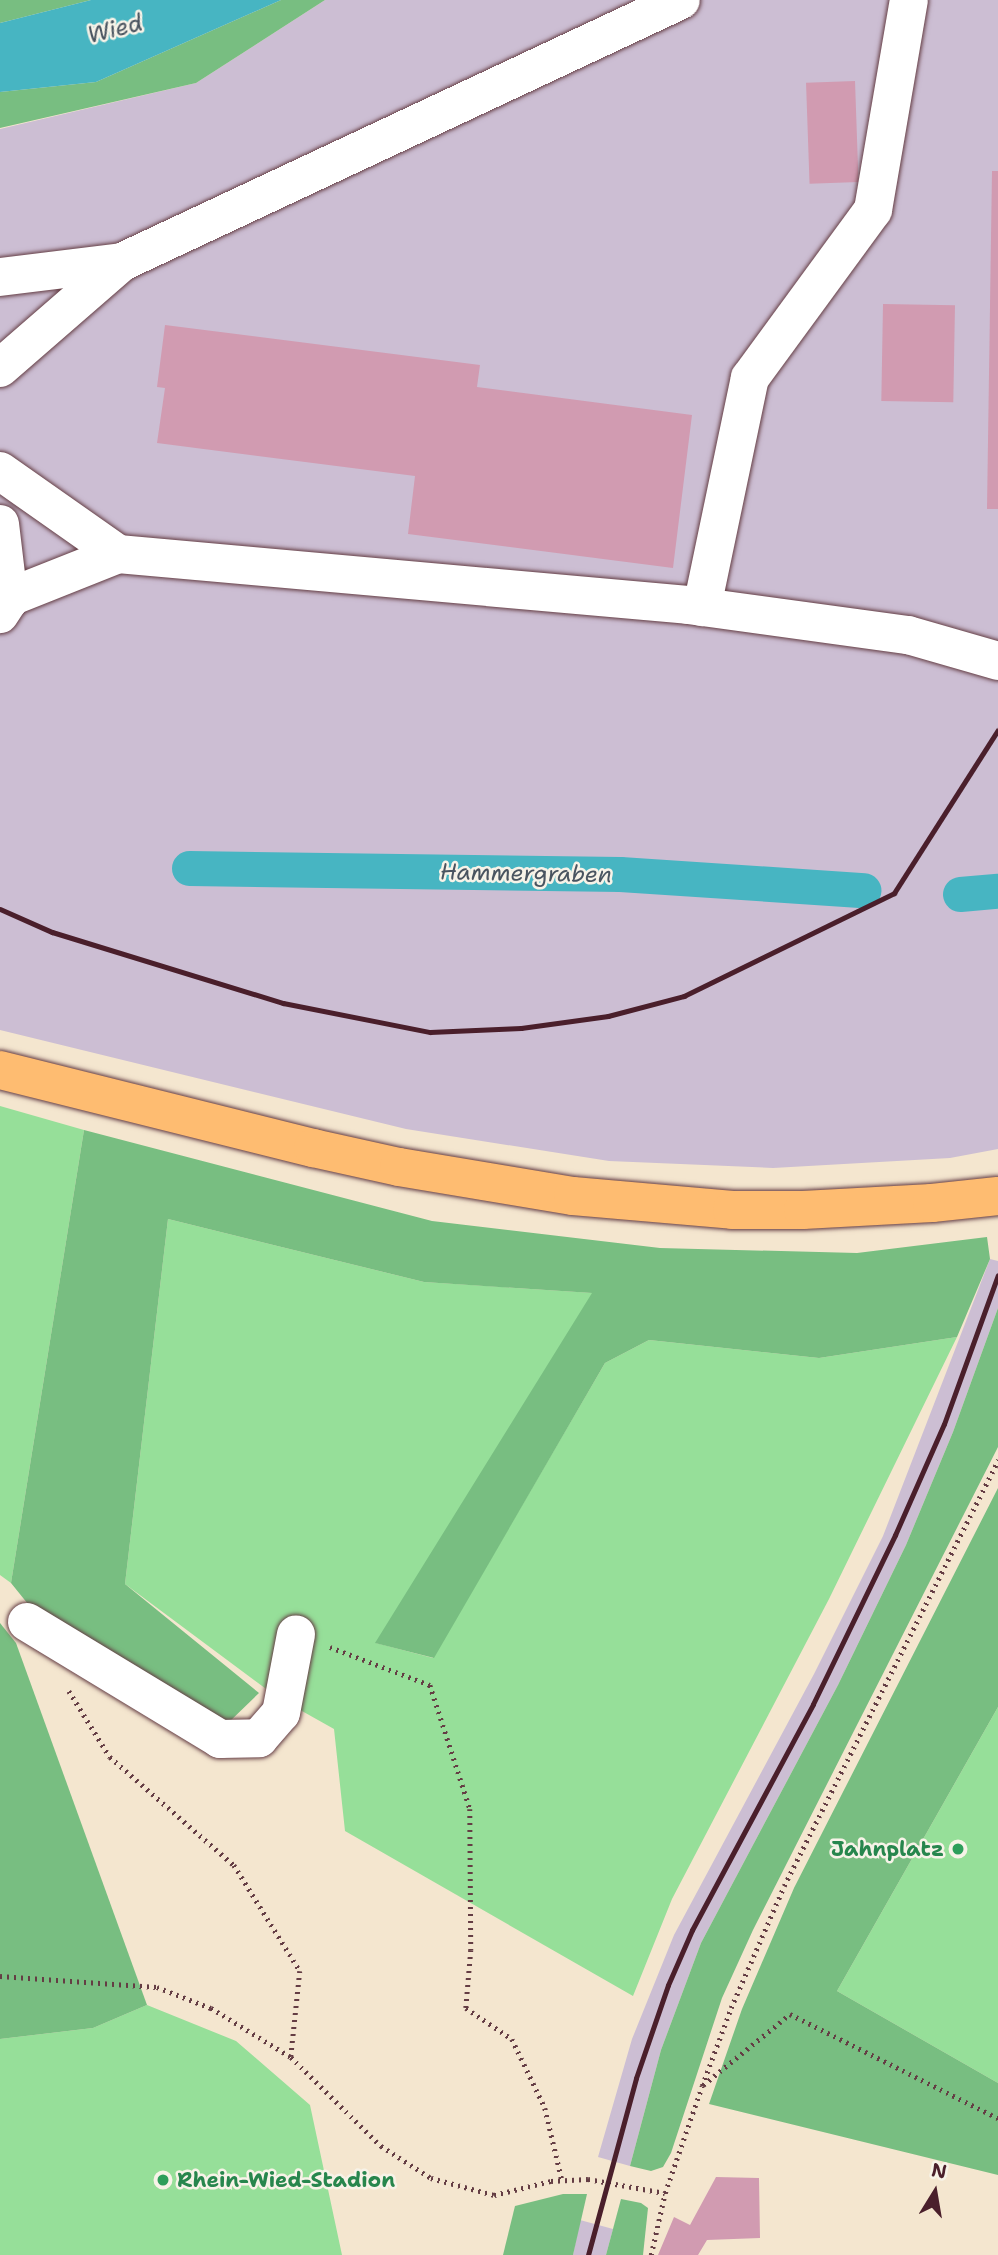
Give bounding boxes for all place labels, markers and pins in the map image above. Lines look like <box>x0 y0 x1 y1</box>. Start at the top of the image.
place label: Jahnplatz <box>831 1836 944 1862</box>
marker: Jahnplatz <box>950 1841 966 1857</box>
place label: Rhein-Wied-Stadion <box>177 2167 395 2193</box>
marker: Rhein-Wied-Stadion <box>155 2172 171 2188</box>

